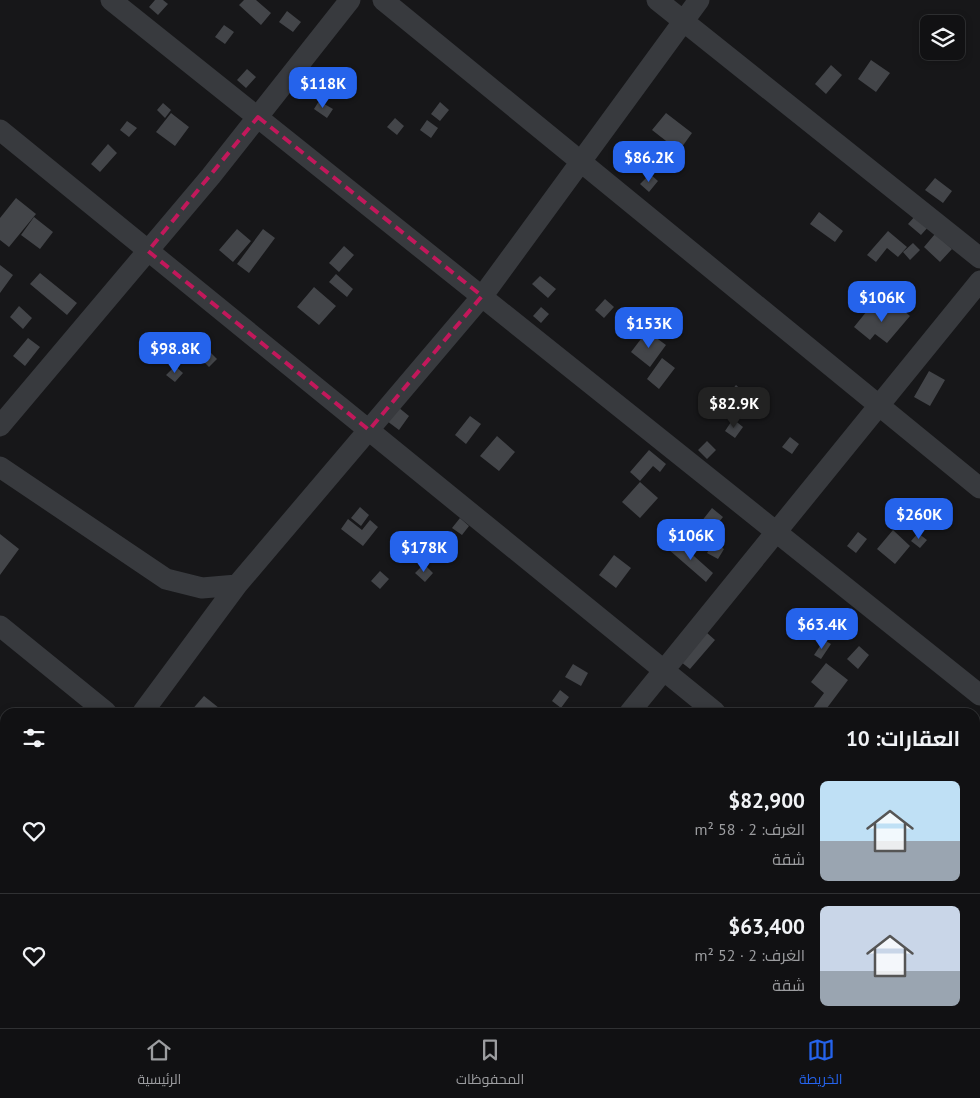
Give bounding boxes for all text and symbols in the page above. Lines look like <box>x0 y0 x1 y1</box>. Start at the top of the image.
map controls <box>920 15 965 60</box>
button: layers <box>920 15 965 60</box>
pin: $118K <box>288 66 358 109</box>
text: $118K <box>300 73 346 93</box>
pin: $86.2K <box>608 140 690 183</box>
text: $86.2K <box>624 147 674 167</box>
pin: $106K <box>847 280 917 323</box>
text: $106K <box>859 287 905 307</box>
pin: $153K <box>614 306 684 349</box>
text: $153K <box>626 313 672 333</box>
pin: $98.8K <box>134 332 216 374</box>
text: $98.8K <box>150 338 200 358</box>
pin: $82.9K <box>693 386 775 429</box>
text: $82.9K <box>709 393 759 413</box>
pin: $260K <box>884 498 954 540</box>
text: $260K <box>896 504 942 524</box>
pin: $106K <box>656 518 726 561</box>
text: $106K <box>668 525 714 545</box>
pin: $178K <box>389 530 459 573</box>
text: $178K <box>401 537 447 557</box>
pin: $63.4K <box>781 608 863 650</box>
text: $63.4K <box>797 614 847 634</box>
icon: filters <box>20 724 48 752</box>
text: العقارات: 10 <box>846 725 960 752</box>
text: $82,900 <box>728 787 805 814</box>
icon: home <box>860 801 920 861</box>
icon: heart <box>20 817 48 845</box>
text: الغرف: 2 · 58 m² <box>694 819 805 839</box>
text: شقة <box>772 849 805 869</box>
text: $63,400 <box>728 913 805 940</box>
icon: home <box>860 926 920 986</box>
icon: heart <box>20 942 48 970</box>
text: الغرف: 2 · 52 m² <box>694 945 805 965</box>
text: شقة <box>772 975 805 995</box>
tab: الرئيسية <box>137 1036 181 1092</box>
tab: المحفوظات <box>456 1036 524 1092</box>
tab: الخريطة <box>799 1036 843 1092</box>

